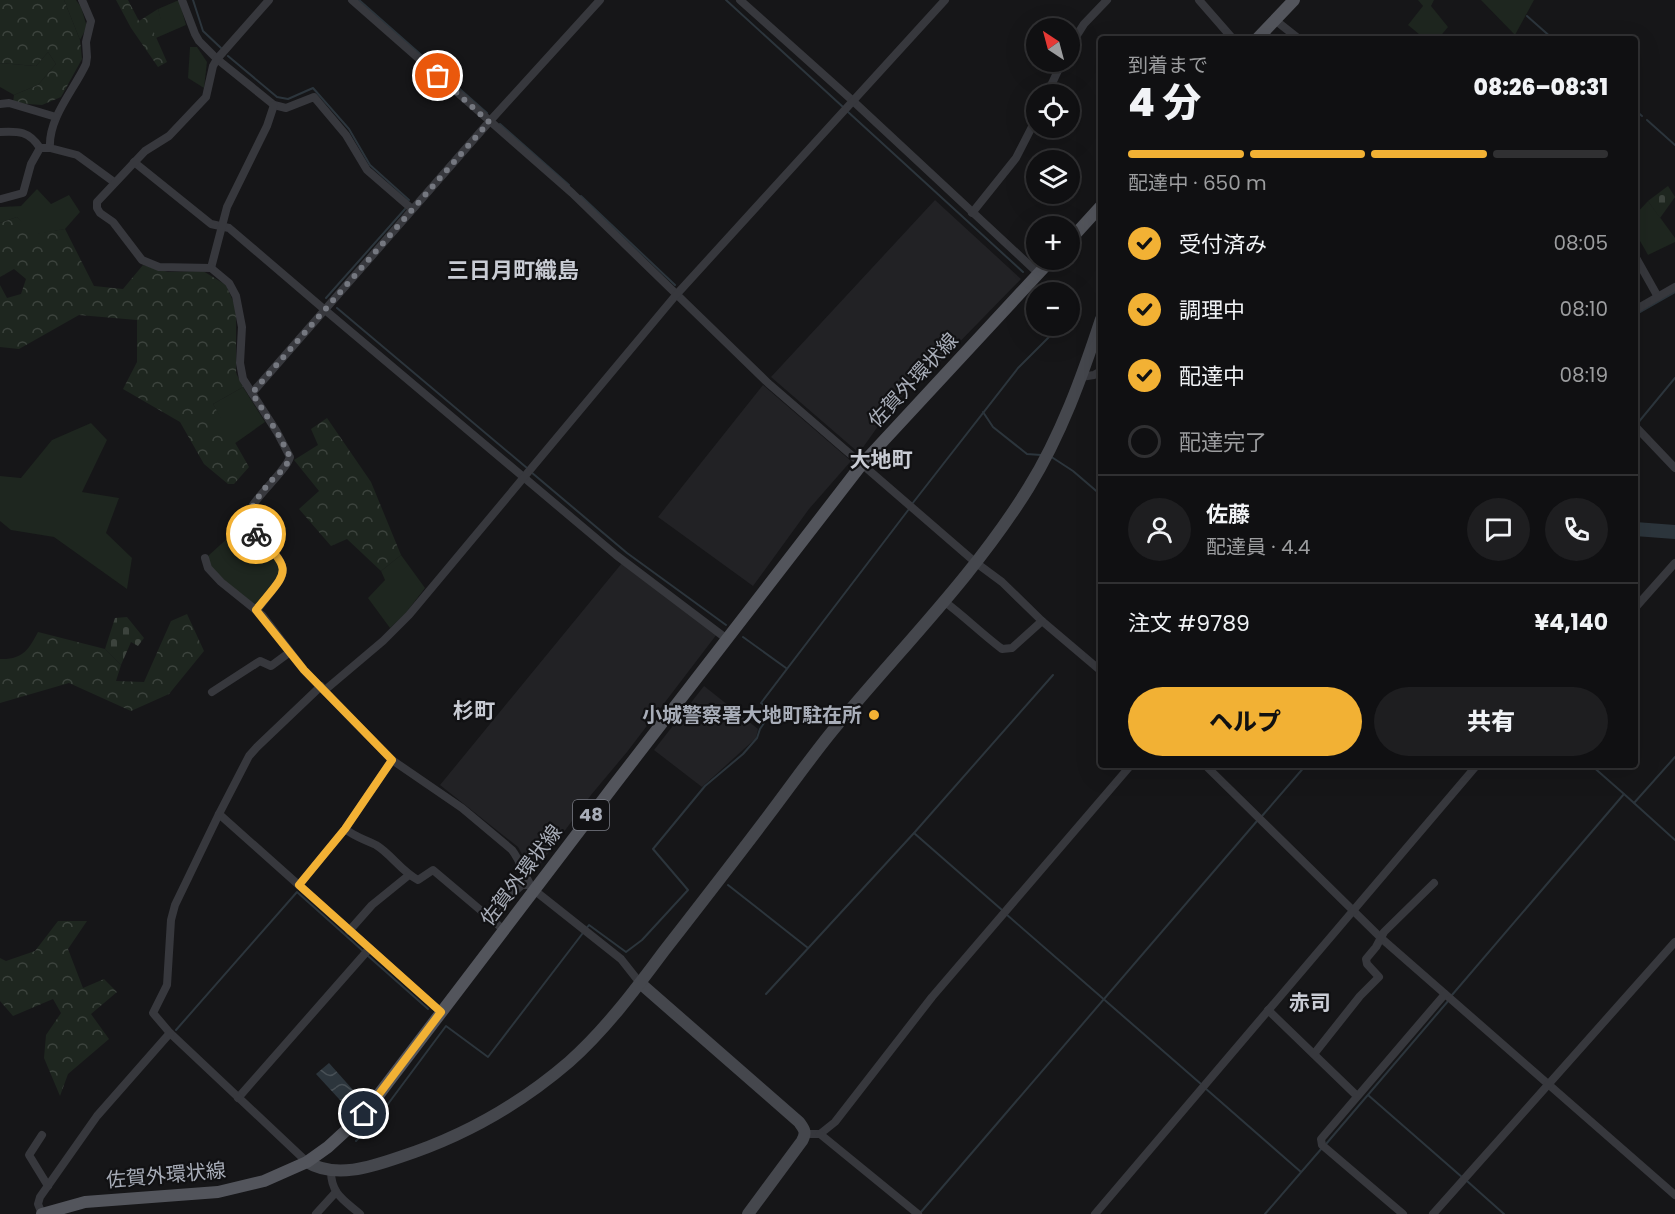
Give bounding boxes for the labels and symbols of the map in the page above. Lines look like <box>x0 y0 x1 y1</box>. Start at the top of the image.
north arrow <box>1026 18 1080 72</box>
pin <box>412 50 463 101</box>
district label: 三日月町織島 <box>447 255 579 286</box>
street label: 佐賀外環状線 <box>862 327 964 433</box>
district label: 大地町 <box>850 445 913 474</box>
courier <box>226 504 286 564</box>
district label: 杉町 <box>453 696 495 725</box>
place label: 小城警察署大地町駐在所 <box>642 701 862 729</box>
marker: 小城警察署大地町駐在所 <box>867 708 881 722</box>
road number: 48 <box>573 800 609 830</box>
street label: 佐賀外環状線 <box>474 819 568 931</box>
district label: 赤司 <box>1289 988 1331 1017</box>
pin <box>338 1088 389 1139</box>
street label: 佐賀外環状線 <box>105 1156 227 1194</box>

